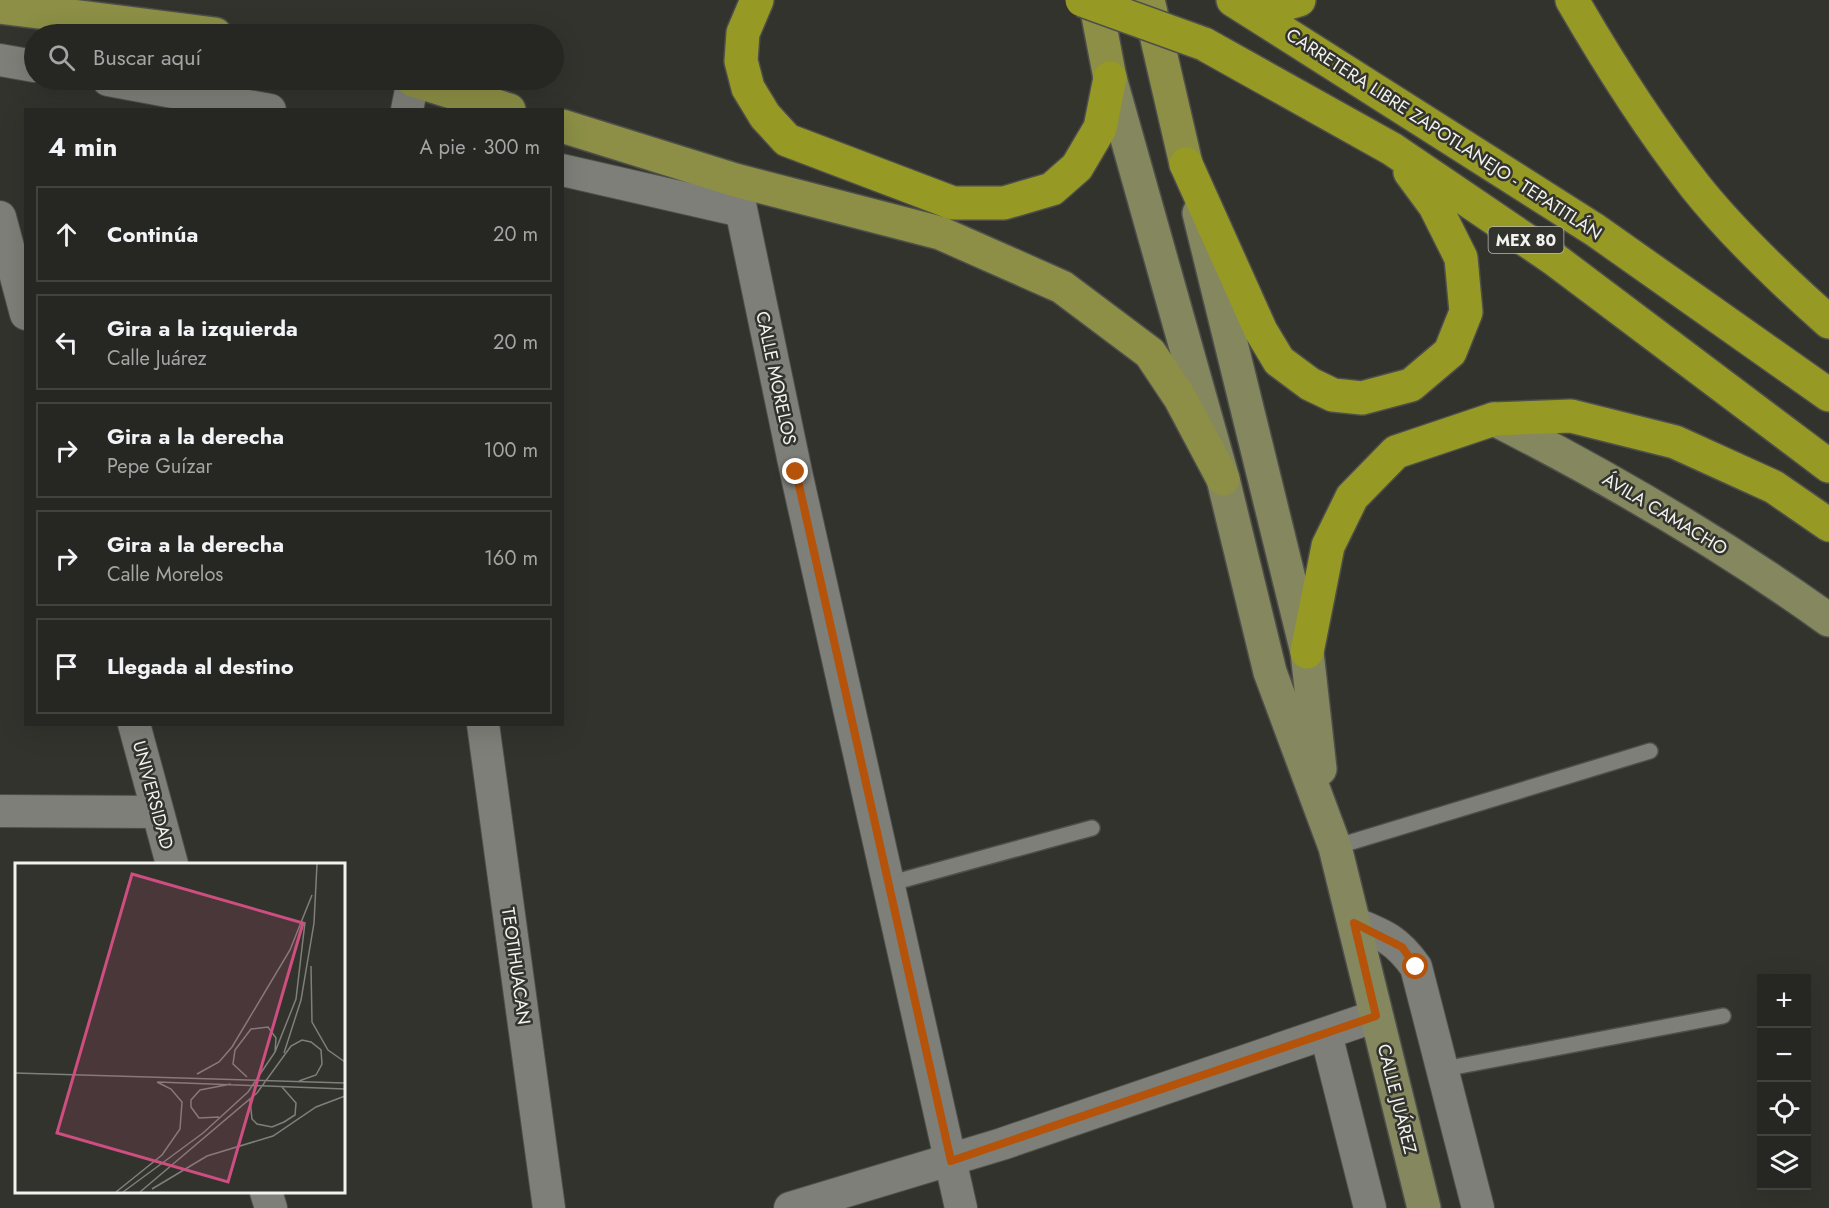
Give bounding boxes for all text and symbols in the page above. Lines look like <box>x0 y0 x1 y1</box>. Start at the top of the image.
street label: CARRETERA LIBRE ZAPOTLANEJO - TEPATITLÁN <box>1281 22 1607 246</box>
search box <box>24 24 564 90</box>
icon: search <box>45 41 78 74</box>
text: Buscar aquí <box>93 41 201 73</box>
text: 4 min <box>48 128 117 166</box>
text: A pie · 300 m <box>419 133 540 162</box>
icon: ahead <box>50 218 83 251</box>
text: Continúa <box>107 218 198 250</box>
text: 20 m <box>493 220 538 249</box>
road number: MEX 80 <box>1488 227 1564 253</box>
street label: CALLE MORELOS <box>749 309 803 447</box>
text: Gira a la izquierda <box>107 312 298 344</box>
icon: left <box>50 326 83 359</box>
text: 20 m <box>493 328 538 357</box>
text: Calle Juárez <box>107 344 207 373</box>
text: Gira a la derecha <box>107 420 284 452</box>
icon: right <box>50 434 83 467</box>
text: 100 m <box>483 436 538 465</box>
text: Pepe Guízar <box>107 452 212 481</box>
route end <box>782 458 808 484</box>
street label: ÁVILA CAMACHO <box>1598 466 1732 562</box>
text: Gira a la derecha <box>107 528 284 560</box>
icon: right <box>50 542 83 575</box>
text: 160 m <box>484 544 538 573</box>
text: Calle Morelos <box>107 560 223 589</box>
icon: arrive <box>50 650 83 683</box>
text: Llegada al destino <box>107 650 294 682</box>
street label: UNIVERSIDAD <box>126 738 180 852</box>
inset map <box>15 863 345 1193</box>
street label: TEOTIHUACAN <box>495 906 537 1026</box>
route start <box>1402 953 1428 979</box>
map controls <box>1757 974 1811 1190</box>
button: + <box>1757 974 1811 1028</box>
button: − <box>1757 1028 1811 1082</box>
street label: CALLE JUÁREZ <box>1371 1041 1423 1157</box>
button: locate <box>1757 1082 1811 1136</box>
button: layers <box>1757 1136 1811 1190</box>

